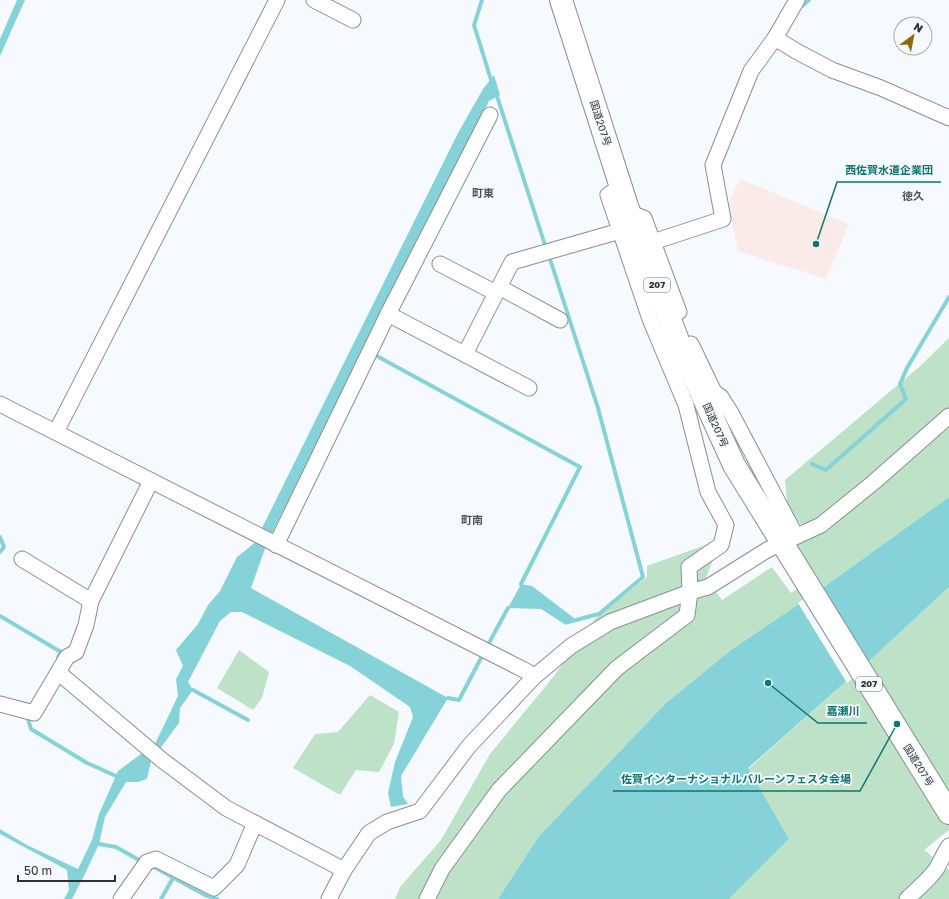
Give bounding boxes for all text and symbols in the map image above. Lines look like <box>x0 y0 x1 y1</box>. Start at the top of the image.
north arrow <box>893 16 933 56</box>
text: N <box>912 19 926 35</box>
street label: 国道207号 <box>588 99 614 147</box>
callout: 西佐賀水道企業団 <box>837 159 941 182</box>
text: 西佐賀水道企業団 <box>845 163 933 176</box>
district label: 町東 <box>472 186 494 199</box>
district label: 徳久 <box>902 189 924 202</box>
road number: 207 <box>644 278 670 292</box>
street label: 国道207号 <box>701 401 731 449</box>
district label: 町南 <box>461 513 483 526</box>
road number: 207 <box>856 677 882 691</box>
callout: 嘉瀬川 <box>818 700 867 723</box>
text: 嘉瀬川 <box>827 704 860 717</box>
street label: 国道207号 <box>901 742 937 788</box>
callout: 佐賀インターナショナルバルーンフェスタ会場 <box>613 768 860 791</box>
text: 佐賀インターナショナルバルーンフェスタ会場 <box>621 772 851 785</box>
scale bar <box>18 857 115 883</box>
text: 50 m <box>24 863 52 878</box>

